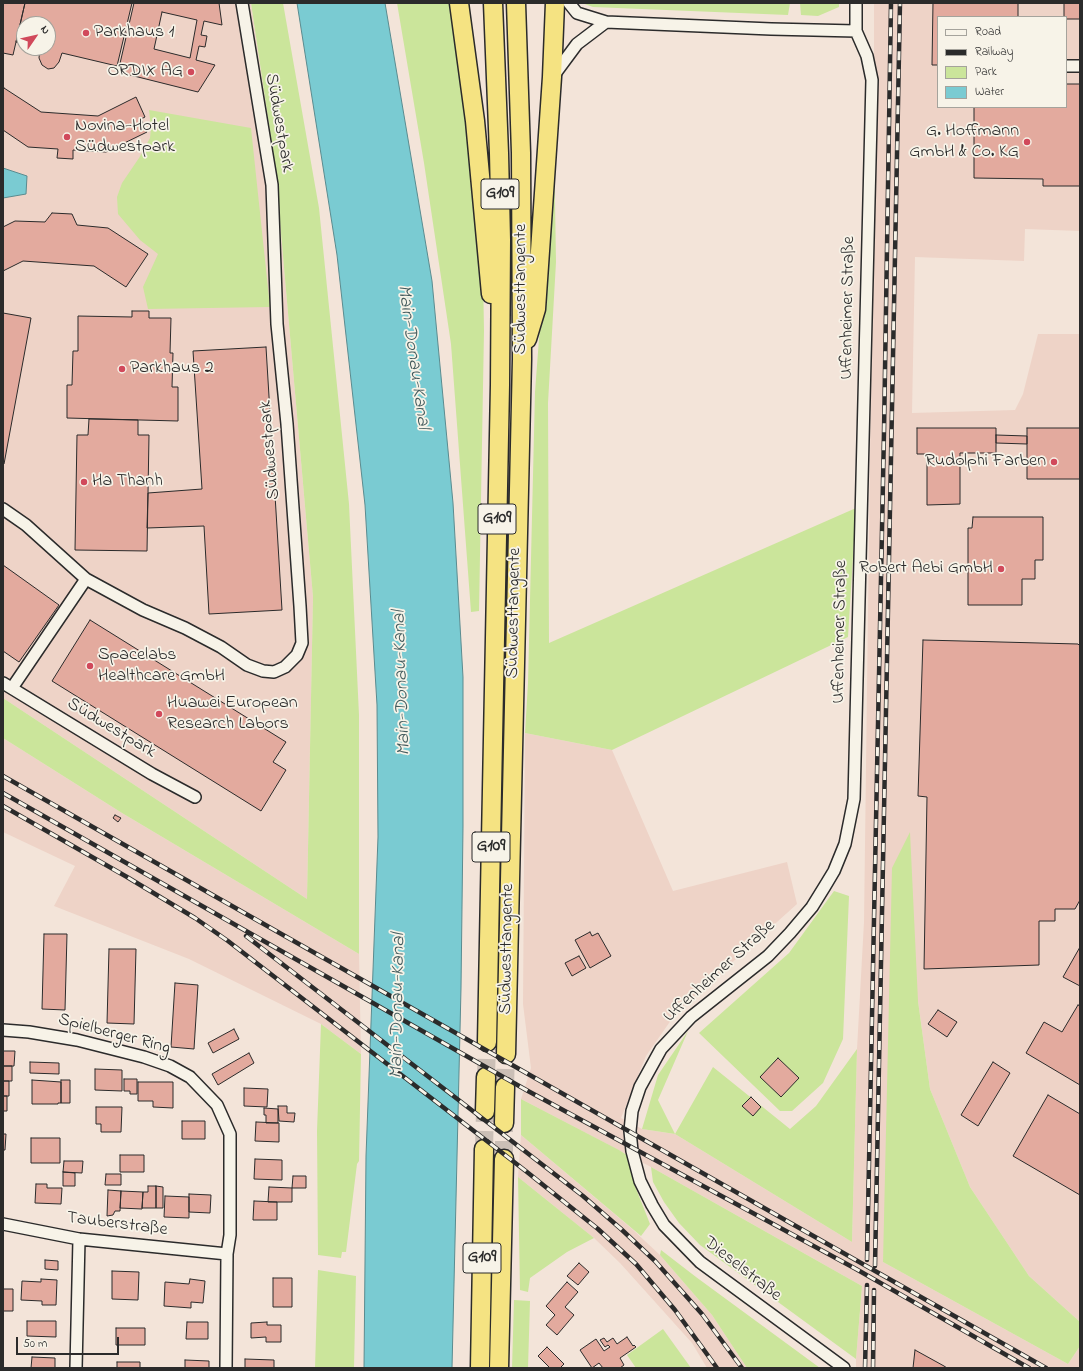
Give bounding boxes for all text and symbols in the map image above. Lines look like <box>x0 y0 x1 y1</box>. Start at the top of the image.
north arrow <box>16 16 56 56</box>
legend <box>937 16 1067 108</box>
text: N <box>36 22 54 37</box>
place label: Parkhaus 1 <box>94 22 174 44</box>
text: Road <box>975 23 1001 41</box>
marker: Parkhaus 1 <box>81 28 91 38</box>
text: Railway <box>975 43 1013 61</box>
place label: ORDIX AG <box>108 61 183 83</box>
text: Park <box>975 63 997 81</box>
marker: ORDIX AG <box>186 67 196 77</box>
street label: Südwestpark <box>259 72 297 174</box>
text: Water <box>975 83 1004 101</box>
place label: Novina-Hotel Südwestpark <box>75 116 175 158</box>
place label: G. Hoffmann GmbH & Co. KG <box>909 121 1019 164</box>
marker: Novina-Hotel Südwestpark <box>62 132 72 142</box>
marker: G. Hoffmann GmbH & Co. KG <box>1022 137 1032 147</box>
road number: G109 <box>481 179 519 209</box>
street label: Südwesttangente <box>511 224 533 354</box>
street label: Uffenheimer Straße <box>837 236 861 380</box>
water label: Main-Donau-Kanal <box>391 283 433 431</box>
place label: Parkhaus 2 <box>130 358 214 380</box>
marker: Parkhaus 2 <box>117 364 127 374</box>
street label: Südwestpark <box>256 399 286 501</box>
place label: Rudolphi Farben <box>925 451 1046 473</box>
marker: Rudolphi Farben <box>1049 457 1059 467</box>
place label: Ha Thanh <box>92 471 163 493</box>
marker: Ha Thanh <box>79 477 89 487</box>
road number: G109 <box>478 504 516 534</box>
street label: Südwesttangente <box>503 547 527 679</box>
place label: Robert Aebi GmbH <box>859 558 993 580</box>
street label: Uffenheimer Straße <box>829 560 853 704</box>
marker: Robert Aebi GmbH <box>996 564 1006 574</box>
water label: Main-Donau-Kanal <box>389 610 417 756</box>
place label: Spacelabs Healthcare GmbH <box>98 645 225 688</box>
marker: Spacelabs Healthcare GmbH <box>85 661 95 671</box>
place label: Huawei European Research Labors <box>167 693 298 736</box>
street label: Südwestpark <box>63 694 159 764</box>
marker: Huawei European Research Labors <box>154 709 164 719</box>
road number: G109 <box>472 832 510 862</box>
street label: Südwesttangente <box>496 883 520 1015</box>
street label: Uffenheimer Straße <box>659 916 781 1028</box>
water label: Main-Donau-Kanal <box>386 933 412 1079</box>
street label: Spielberger Ring <box>56 1010 172 1060</box>
street label: Tauberstraße <box>65 1208 169 1242</box>
street label: Dieselstraße <box>699 1233 785 1307</box>
road number: G109 <box>463 1243 501 1273</box>
scale bar <box>18 1329 121 1355</box>
text: 50 m <box>23 1335 47 1353</box>

